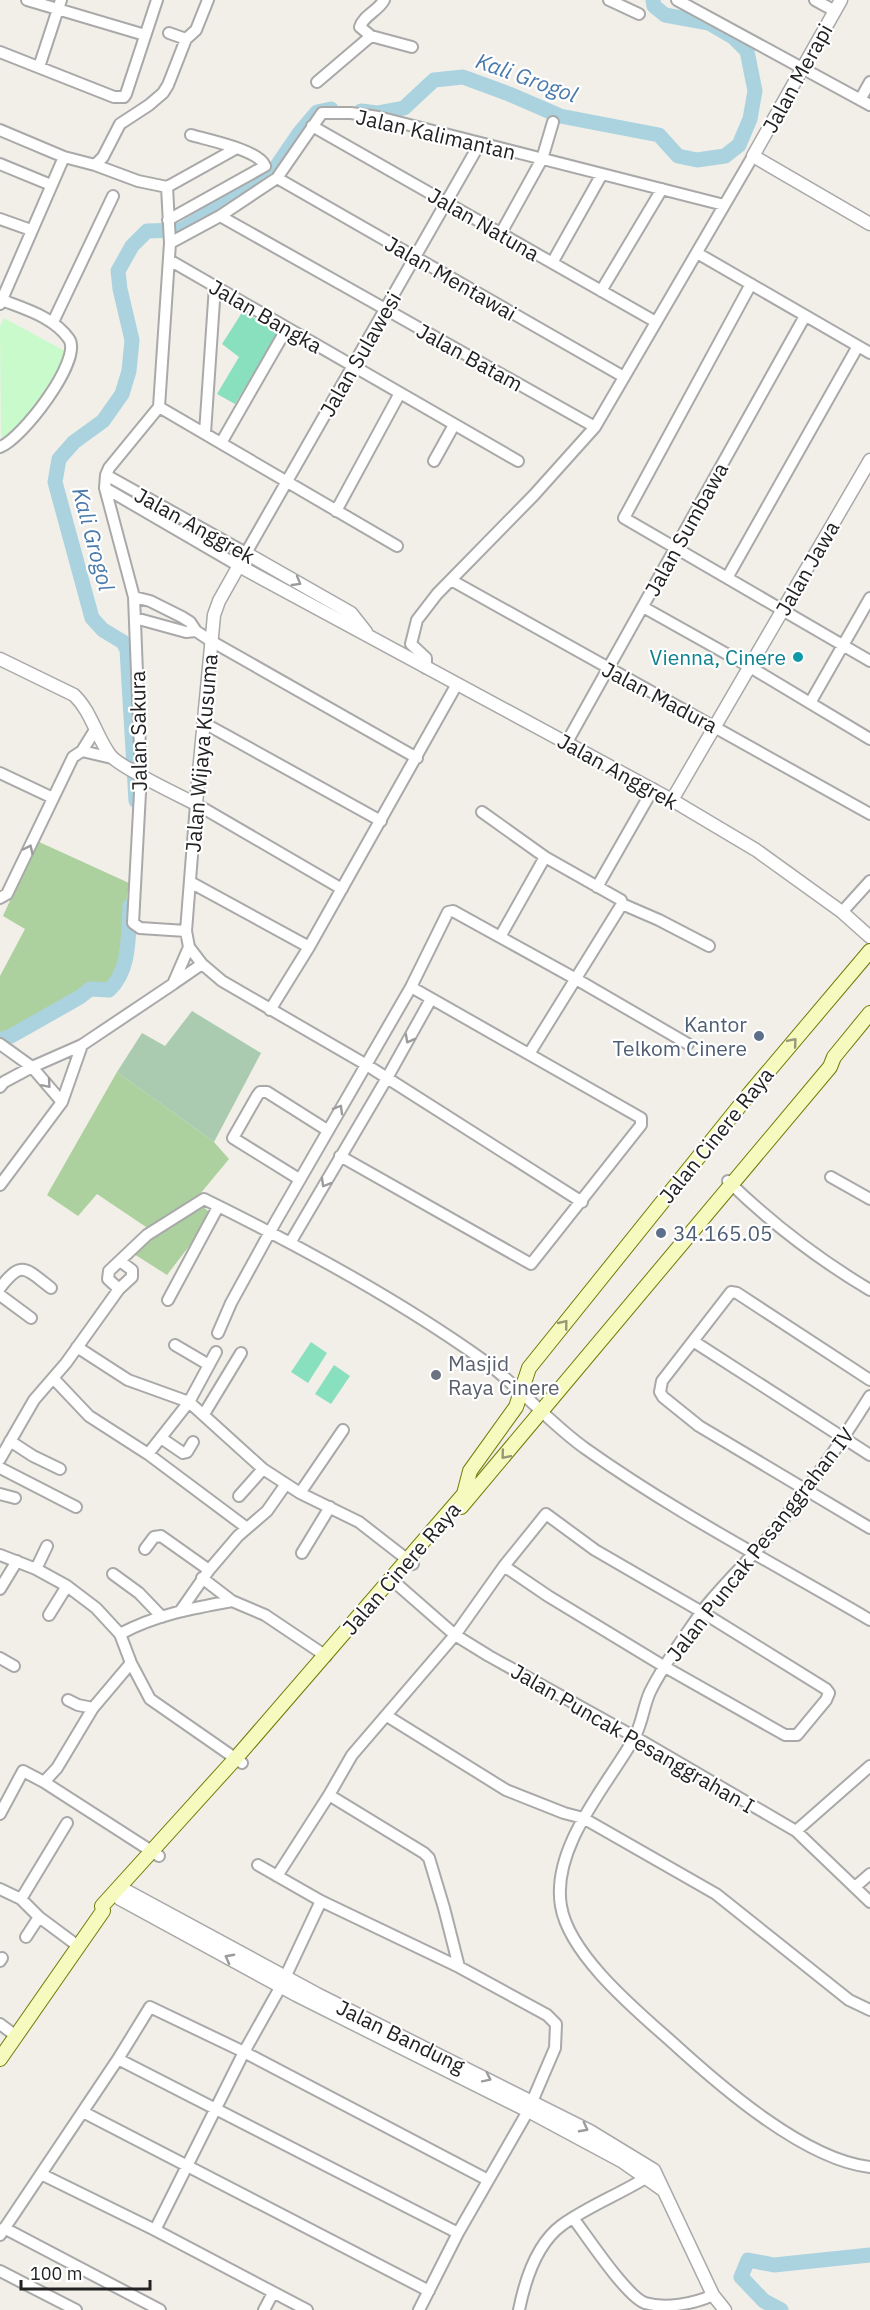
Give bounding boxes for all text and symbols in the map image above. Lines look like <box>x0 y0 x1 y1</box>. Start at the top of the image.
street label: Jalan Merapi <box>756 18 838 138</box>
water label: Kali Grogol <box>472 45 582 109</box>
street label: Jalan Kalimantan <box>353 102 519 166</box>
street label: Jalan Natuna <box>423 181 545 267</box>
street label: Jalan Mentawai <box>380 229 522 327</box>
street label: Jalan Bangka <box>205 272 327 360</box>
street label: Jalan Sulawesi <box>313 286 407 422</box>
street label: Jalan Batam <box>412 316 528 398</box>
street label: Jalan Sumbawa <box>638 457 734 601</box>
street label: Jalan Anggrek <box>130 480 260 570</box>
water label: Kali Grogol <box>66 484 122 594</box>
street label: Jalan Jawa <box>769 516 845 620</box>
one-way arrow <box>291 575 301 586</box>
place label: Vienna, Cinere <box>650 643 786 671</box>
marker: Vienna, Cinere <box>791 650 805 664</box>
street label: Jalan Wijaya Kusuma <box>178 653 224 853</box>
street label: Jalan Madura <box>597 655 723 739</box>
street label: Jalan Sakura <box>123 670 153 792</box>
street label: Jalan Anggrek <box>553 726 683 816</box>
one-way arrow <box>21 845 33 856</box>
place label: Kantor Telkom Cinere <box>612 1010 747 1062</box>
marker: Kantor Telkom Cinere <box>752 1029 766 1043</box>
one-way arrow <box>405 1032 416 1043</box>
one-way arrow <box>785 1038 796 1049</box>
street label: Jalan Cinere Raya <box>652 1061 780 1209</box>
one-way arrow <box>40 1077 51 1088</box>
one-way arrow <box>332 1104 344 1115</box>
one-way arrow <box>321 1177 332 1187</box>
place label: 34.165.05 <box>673 1219 773 1247</box>
marker: 34.165.05 <box>654 1226 668 1240</box>
one-way arrow <box>556 1320 567 1331</box>
place label: Masjid Raya Cinere <box>448 1349 560 1401</box>
marker: Masjid Raya Cinere <box>429 1368 443 1382</box>
street label: Jalan Puncak Pesanggrahan IV <box>660 1421 860 1667</box>
one-way arrow <box>501 1448 512 1459</box>
street label: Jalan Cinere Raya <box>336 1496 466 1640</box>
street label: Jalan Puncak Pesanggrahan I <box>506 1657 760 1819</box>
one-way arrow <box>225 1954 236 1965</box>
street label: Jalan Bandung <box>332 1993 470 2079</box>
one-way arrow <box>481 2071 492 2083</box>
one-way arrow <box>578 2121 588 2132</box>
scale bar <box>21 2253 150 2291</box>
text: 100 m <box>30 2262 82 2285</box>

